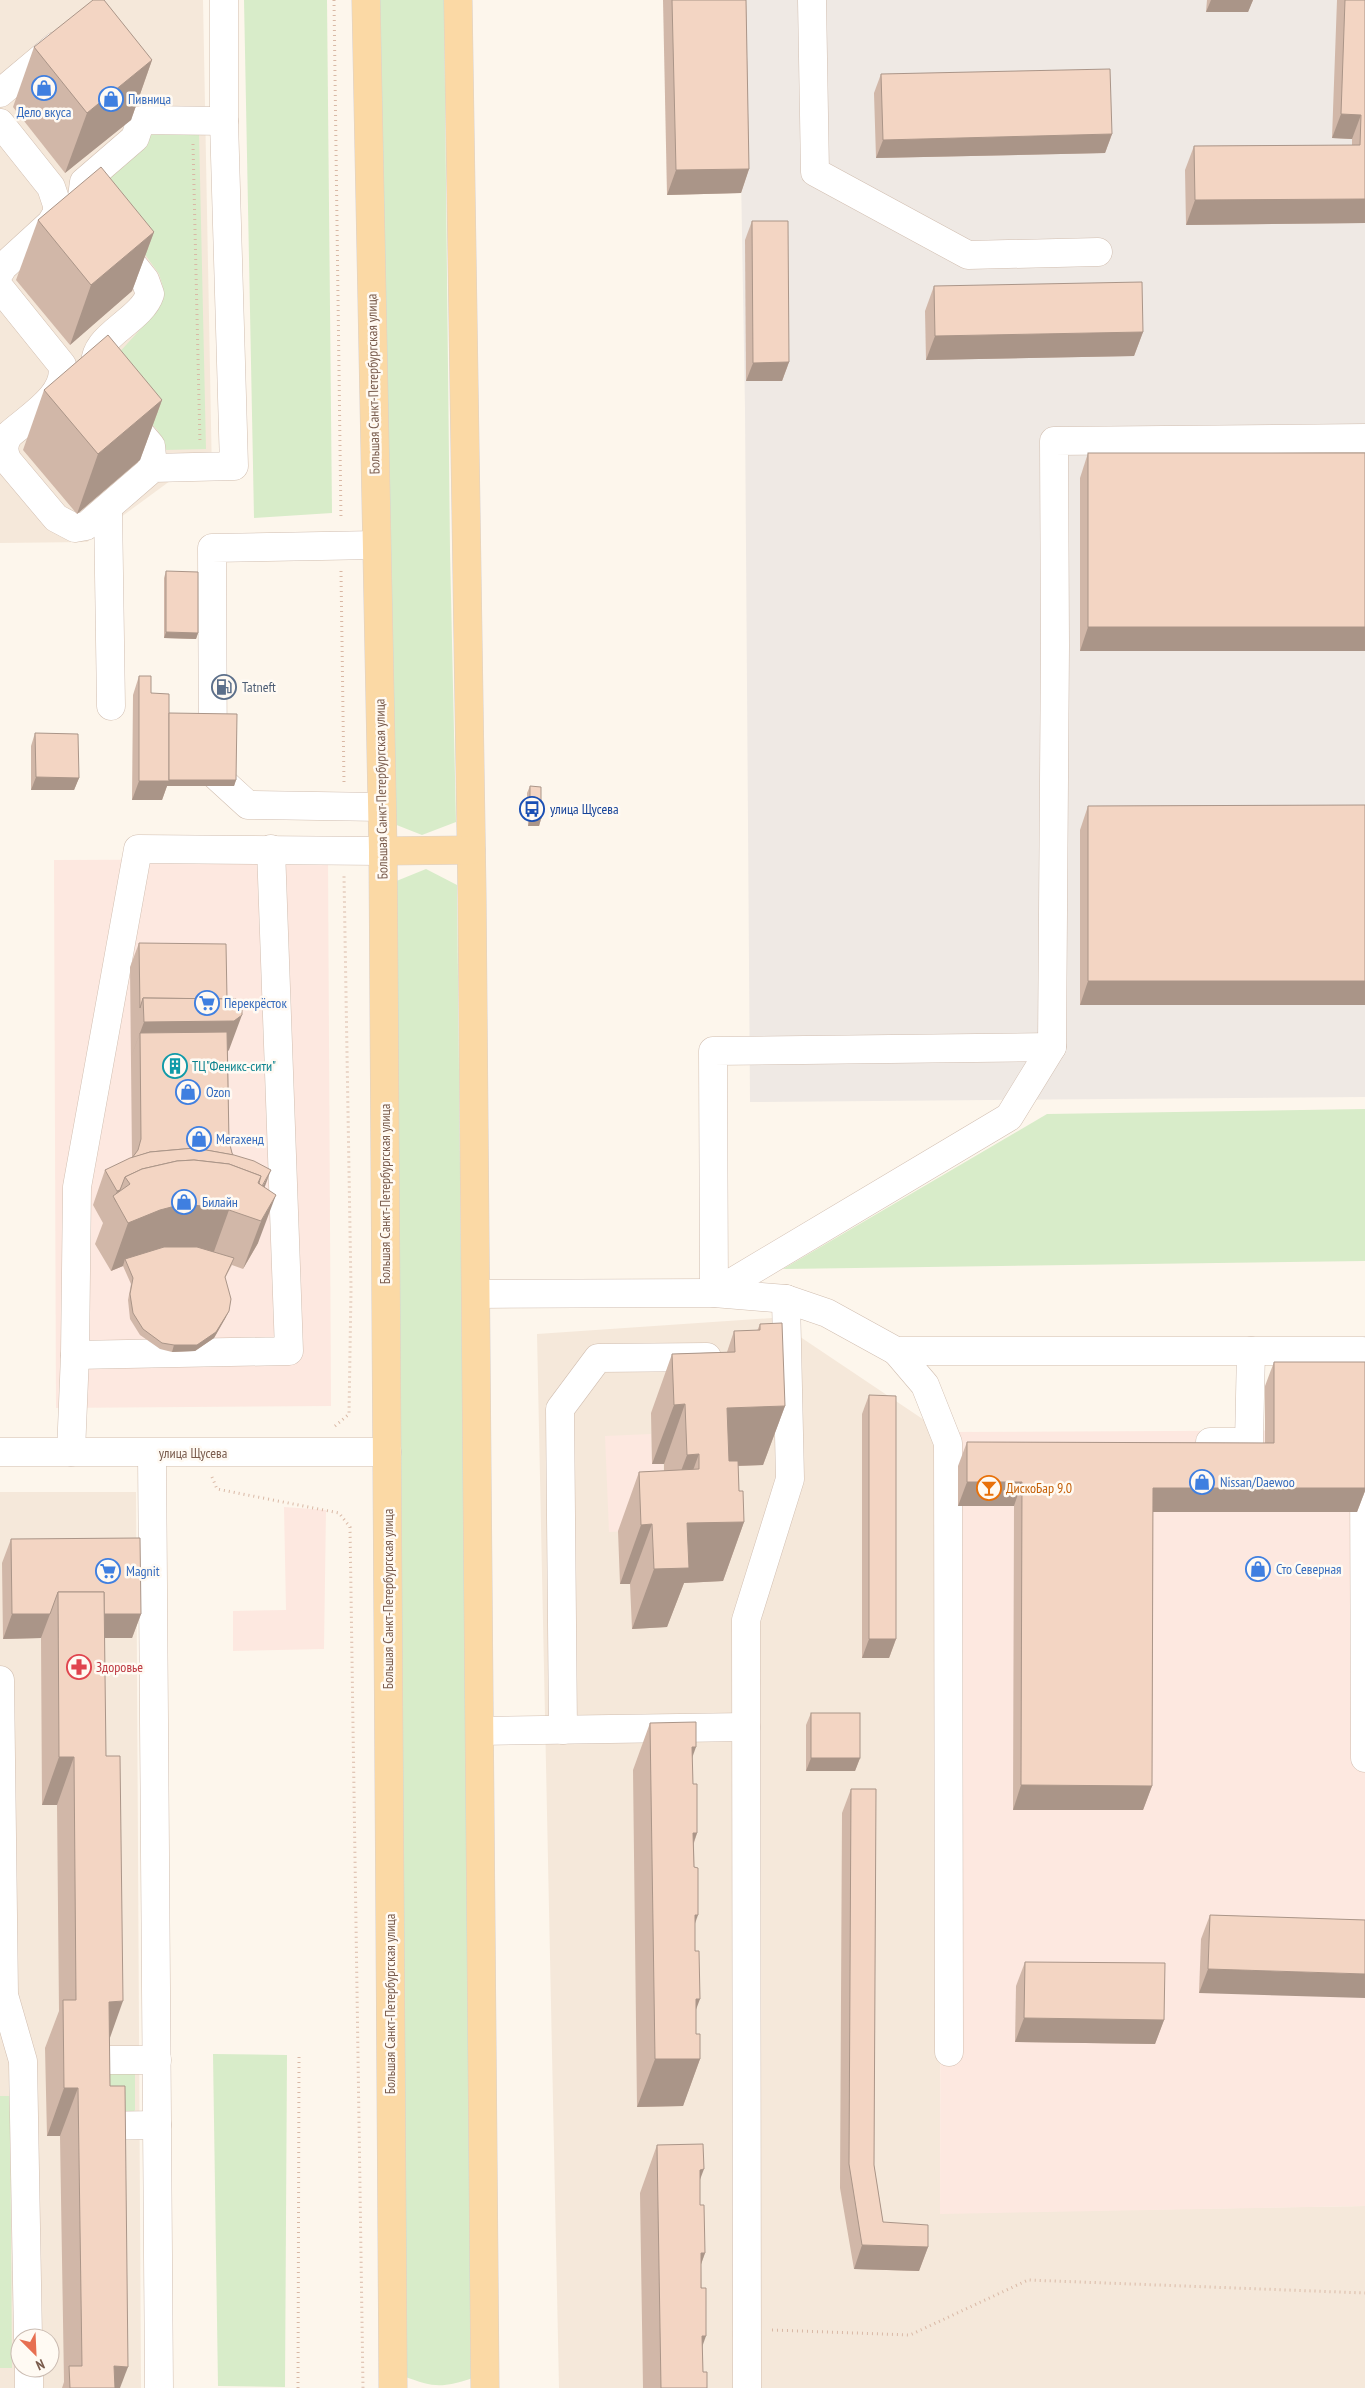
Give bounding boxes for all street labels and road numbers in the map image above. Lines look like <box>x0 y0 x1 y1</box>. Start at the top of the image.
street label: Большая Санкт-Петербургская улица <box>362 294 384 474</box>
street label: Большая Санкт-Петербургская улица <box>370 699 392 879</box>
street label: Большая Санкт-Петербургская улица <box>376 1104 394 1284</box>
street label: улица Щусева <box>159 1444 227 1462</box>
street label: Большая Санкт-Петербургская улица <box>379 1509 397 1689</box>
street label: Большая Санкт-Петербургская улица <box>381 1914 399 2094</box>

